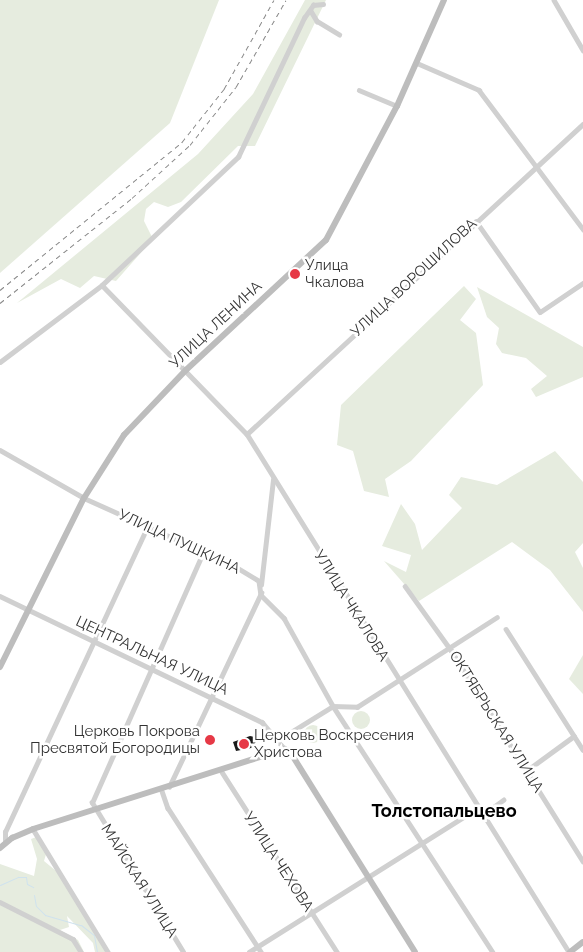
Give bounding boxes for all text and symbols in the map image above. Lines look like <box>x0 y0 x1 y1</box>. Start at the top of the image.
street label: УЛИЦА ВОРОШИЛОВА <box>347 215 481 341</box>
place label: Улица Чкалова <box>305 256 364 291</box>
marker: Улица Чкалова <box>289 268 301 280</box>
street label: УЛИЦА ЛЕНИНА <box>166 277 266 373</box>
street label: УЛИЦА ПУШКИНА <box>115 506 243 578</box>
street label: УЛИЦА ЧКАЛОВА <box>309 547 393 665</box>
street label: ЦЕНТРАЛЬНАЯ УЛИЦА <box>73 613 231 699</box>
street label: ОКТЯБРЬСКАЯ УЛИЦА <box>445 648 547 796</box>
place label: Церковь Покрова Пресвятой Богородицы <box>30 722 200 757</box>
place label: Церковь Воскресения Христова <box>254 726 414 761</box>
marker: Церковь Покрова Пресвятой Богородицы <box>204 734 216 746</box>
marker: Церковь Воскресения Христова <box>238 738 250 750</box>
district label: Толстопальцево <box>371 800 517 822</box>
street label: УЛИЦА ЧЕХОВА <box>239 808 317 916</box>
street label: МАЙСКАЯ УЛИЦА <box>97 821 181 941</box>

